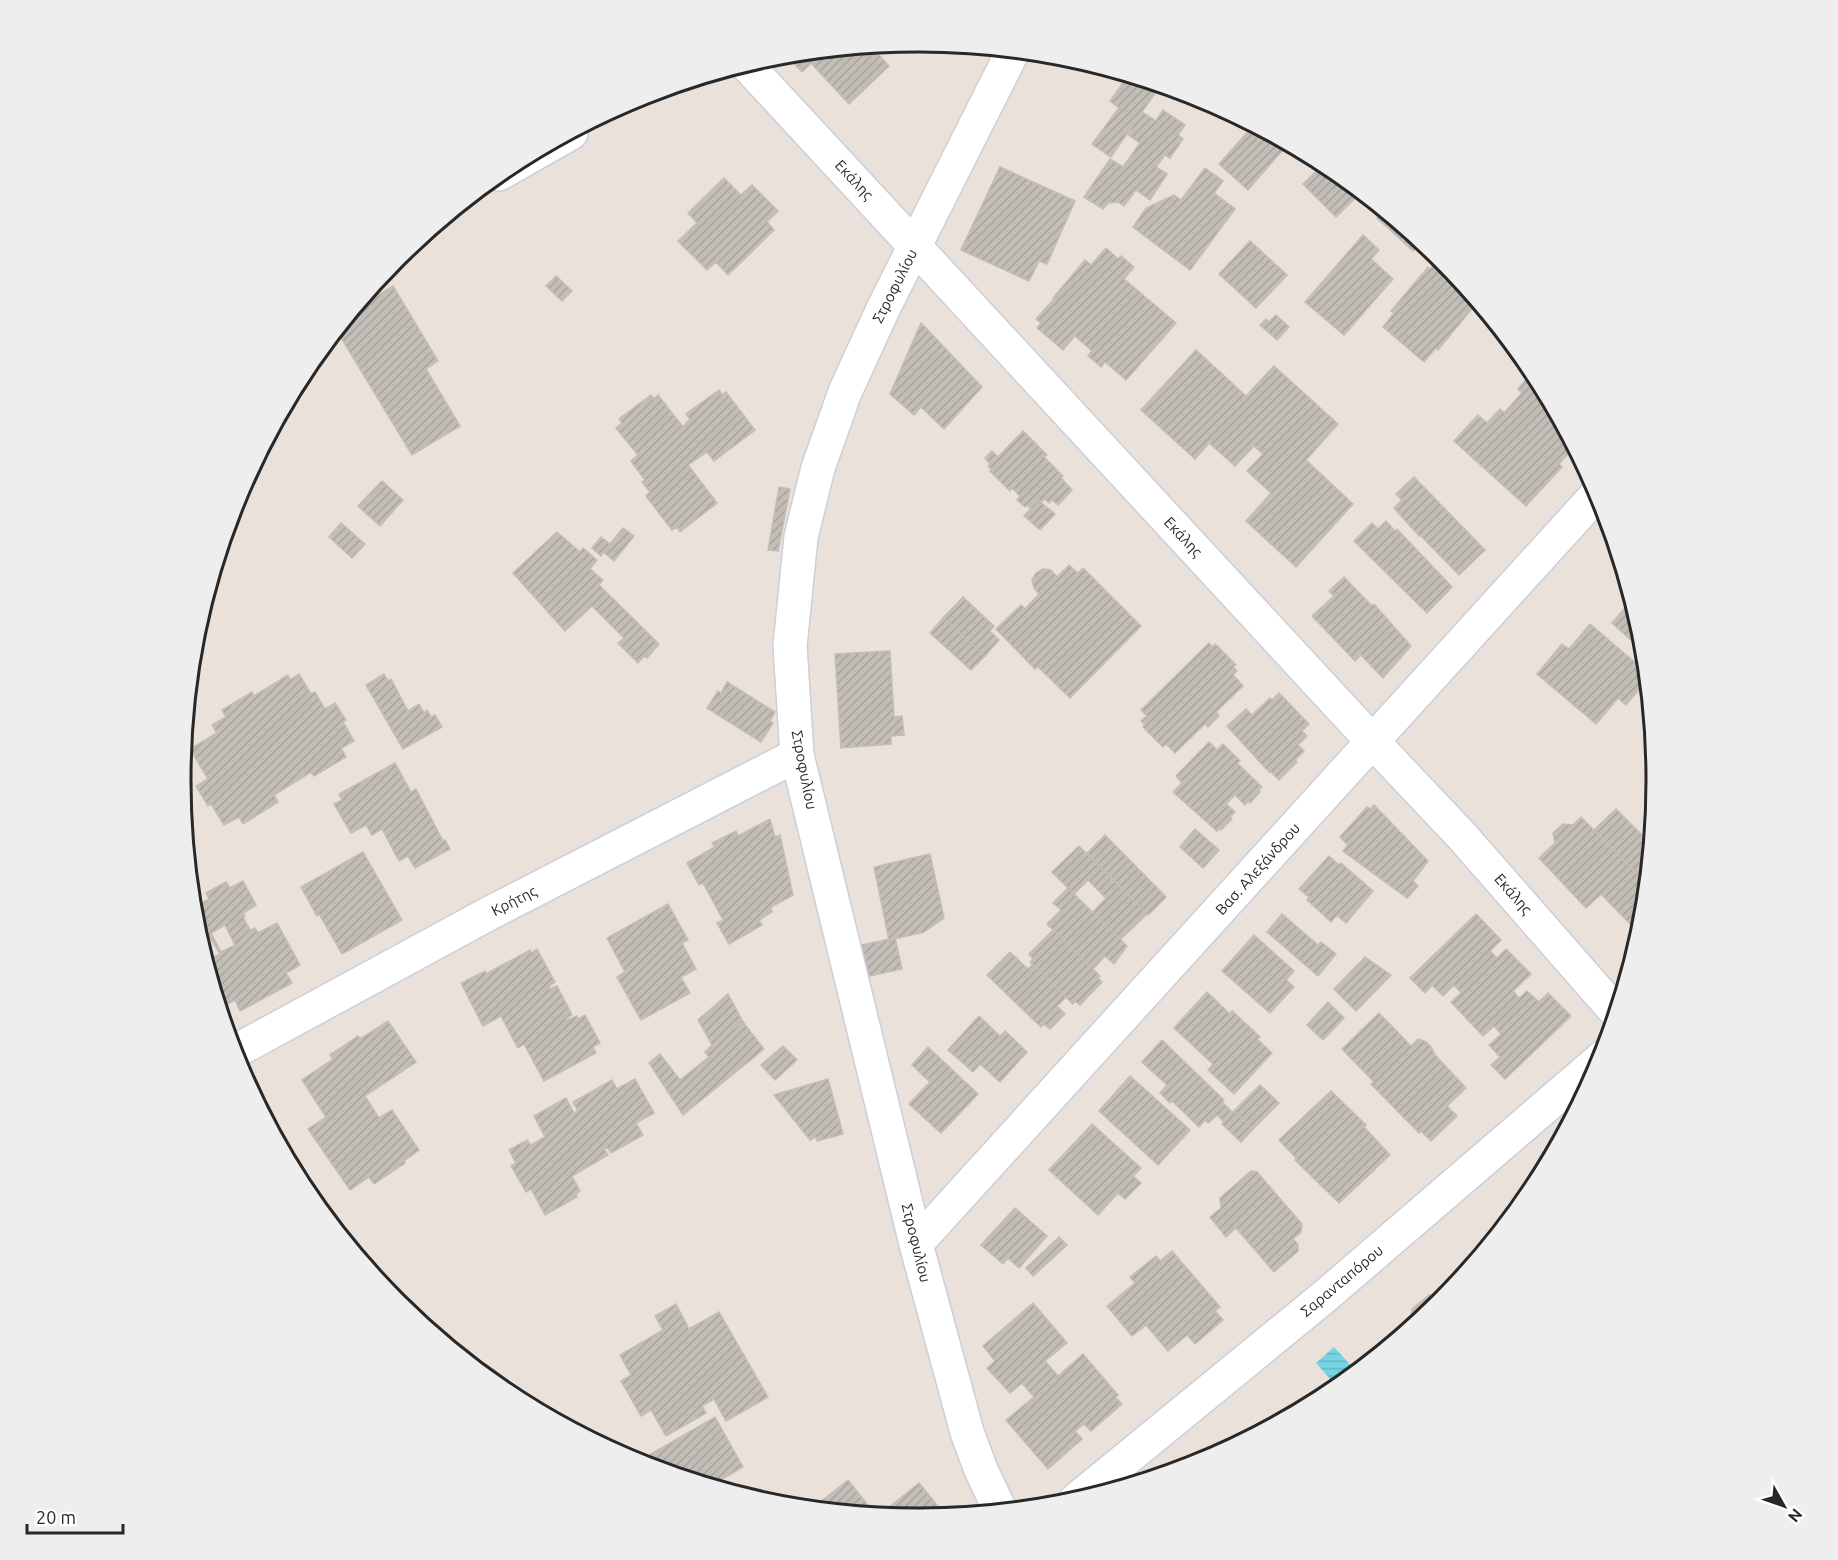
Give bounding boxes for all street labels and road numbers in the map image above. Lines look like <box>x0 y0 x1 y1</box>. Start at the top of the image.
street label: Εκάλης <box>832 156 877 203</box>
street label: Στροφυλίου <box>869 246 920 326</box>
street label: Εκάλης <box>1161 513 1206 560</box>
street label: Στροφυλίου <box>788 729 821 811</box>
street label: Βασ. Αλεξάνδρου <box>1212 819 1303 918</box>
street label: Εκάλης <box>1491 870 1536 917</box>
street label: Κρήτης <box>488 882 539 919</box>
street label: Στροφυλίου <box>898 1202 934 1284</box>
street label: Σαρανταπόρου <box>1297 1241 1386 1320</box>

